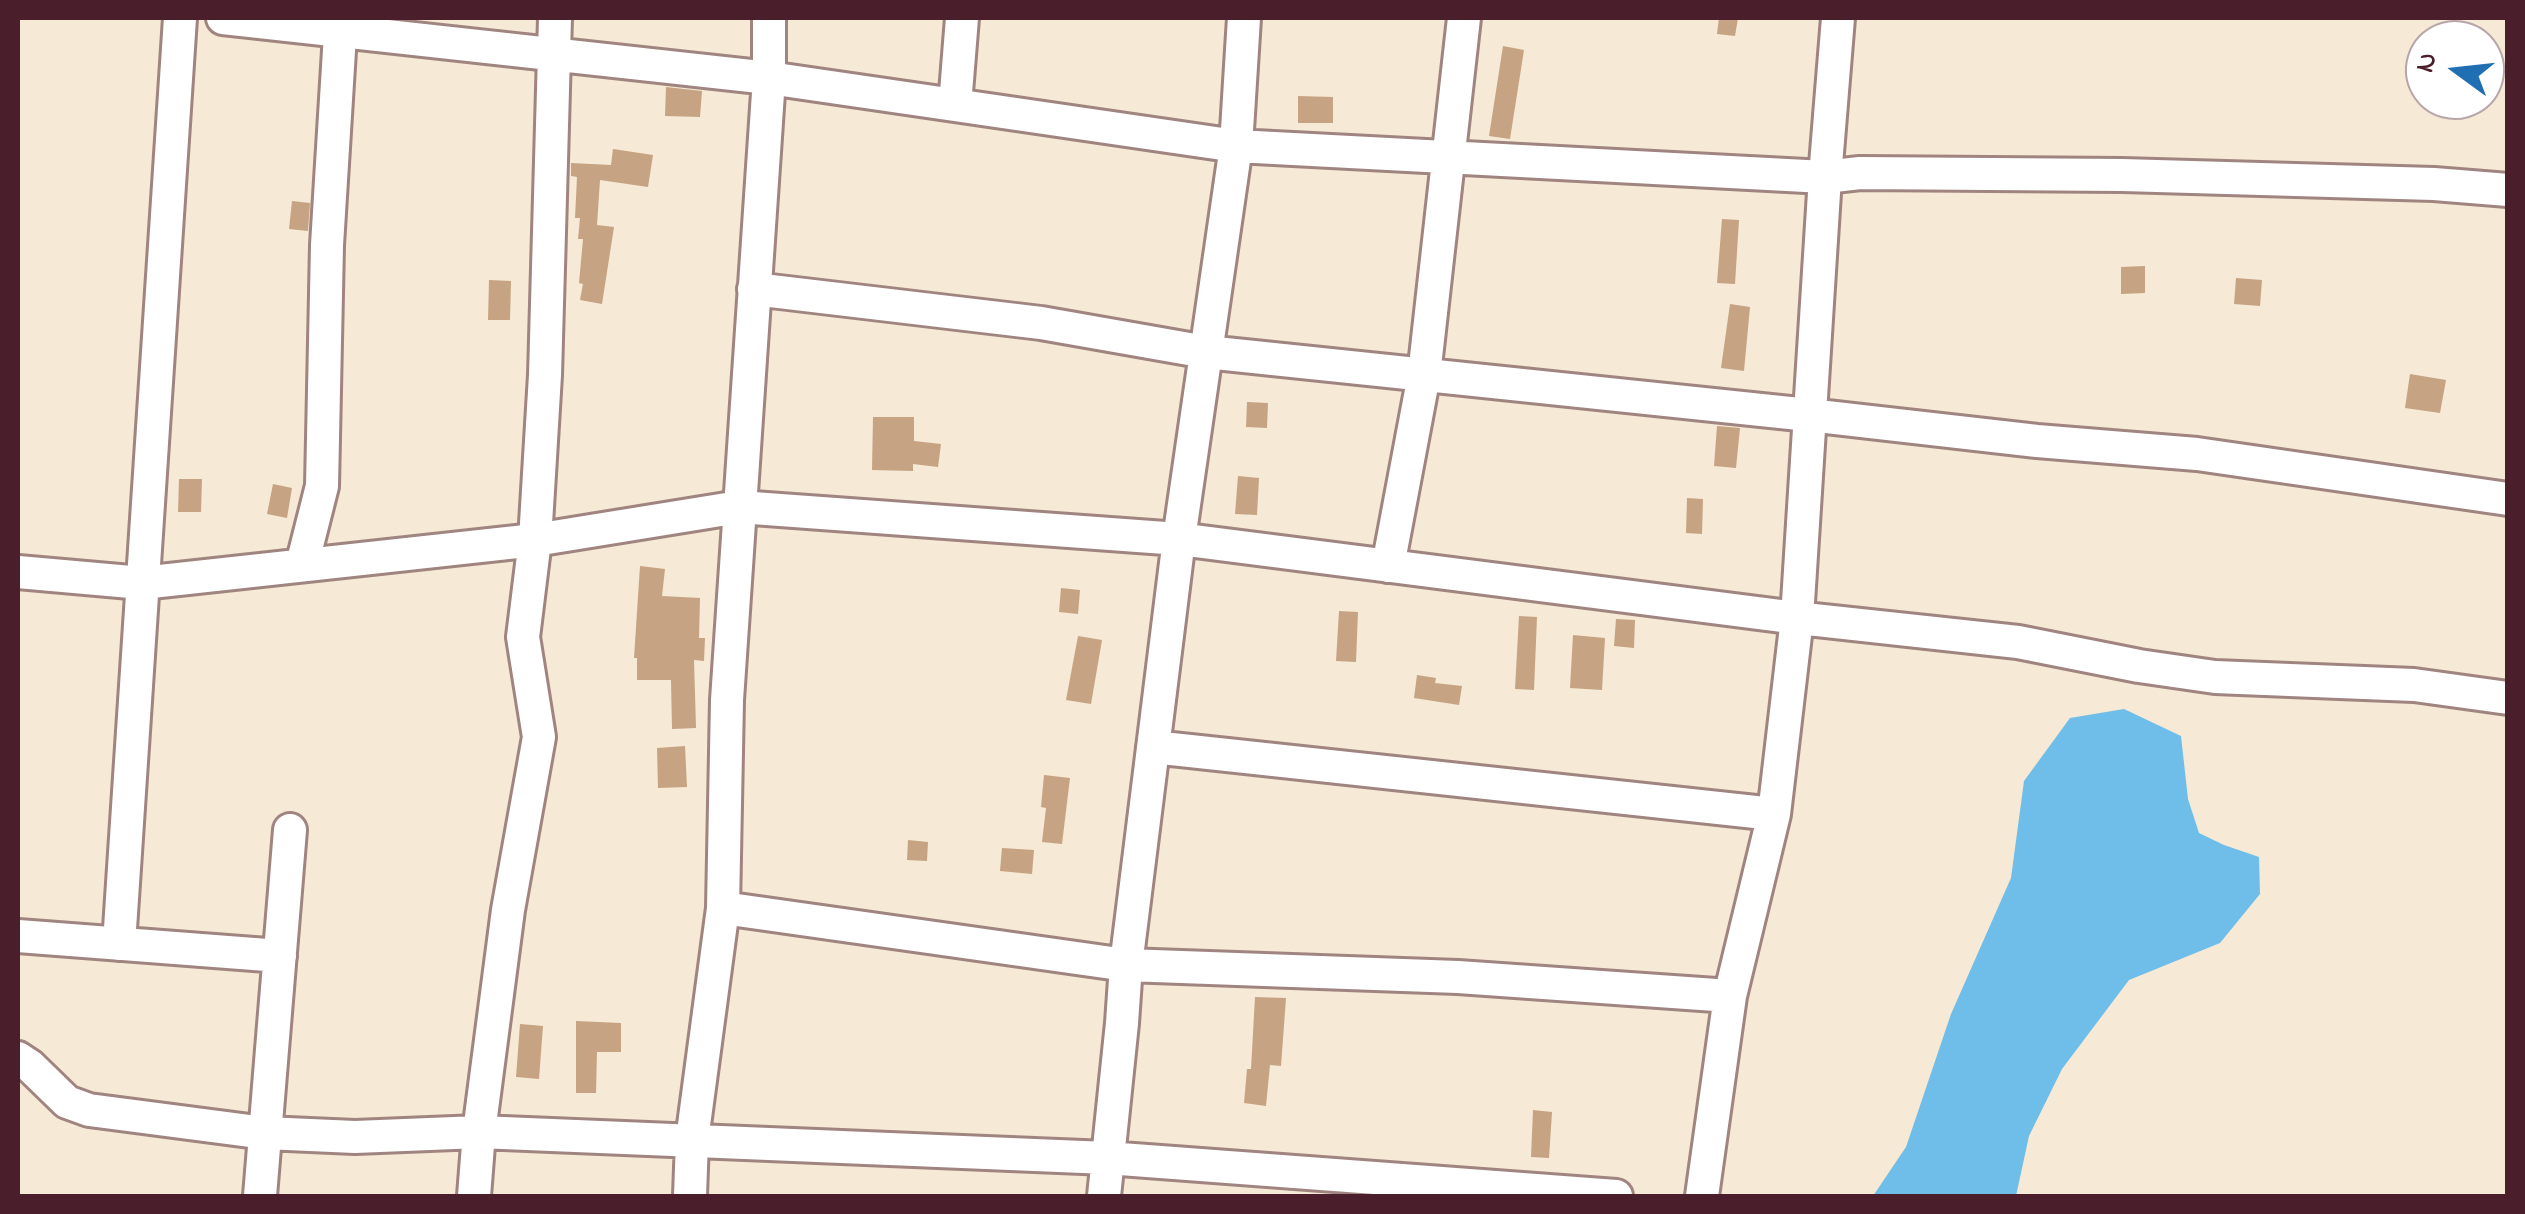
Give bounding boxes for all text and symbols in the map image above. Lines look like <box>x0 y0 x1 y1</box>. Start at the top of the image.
north arrow <box>2405 20 2505 120</box>
text: N <box>2405 48 2450 77</box>

